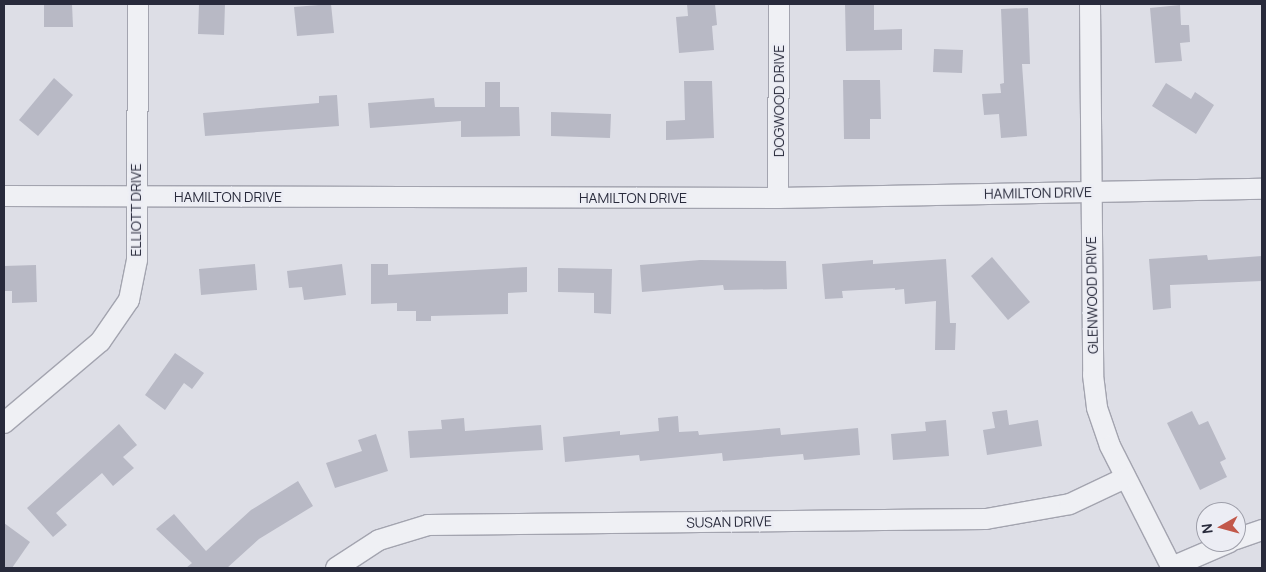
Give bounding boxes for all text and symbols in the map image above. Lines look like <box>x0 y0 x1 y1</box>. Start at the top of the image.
street label: DOGWOOD DRIVE <box>771 45 787 157</box>
street label: ELLIOTT DRIVE <box>128 163 144 257</box>
street label: HAMILTON DRIVE <box>984 184 1092 202</box>
street label: HAMILTON DRIVE <box>174 189 282 205</box>
street label: HAMILTON DRIVE <box>579 190 687 206</box>
street label: GLENWOOD DRIVE <box>1083 236 1101 354</box>
north arrow <box>1196 502 1246 552</box>
street label: SUSAN DRIVE <box>686 513 772 531</box>
text: N <box>1197 523 1217 535</box>

